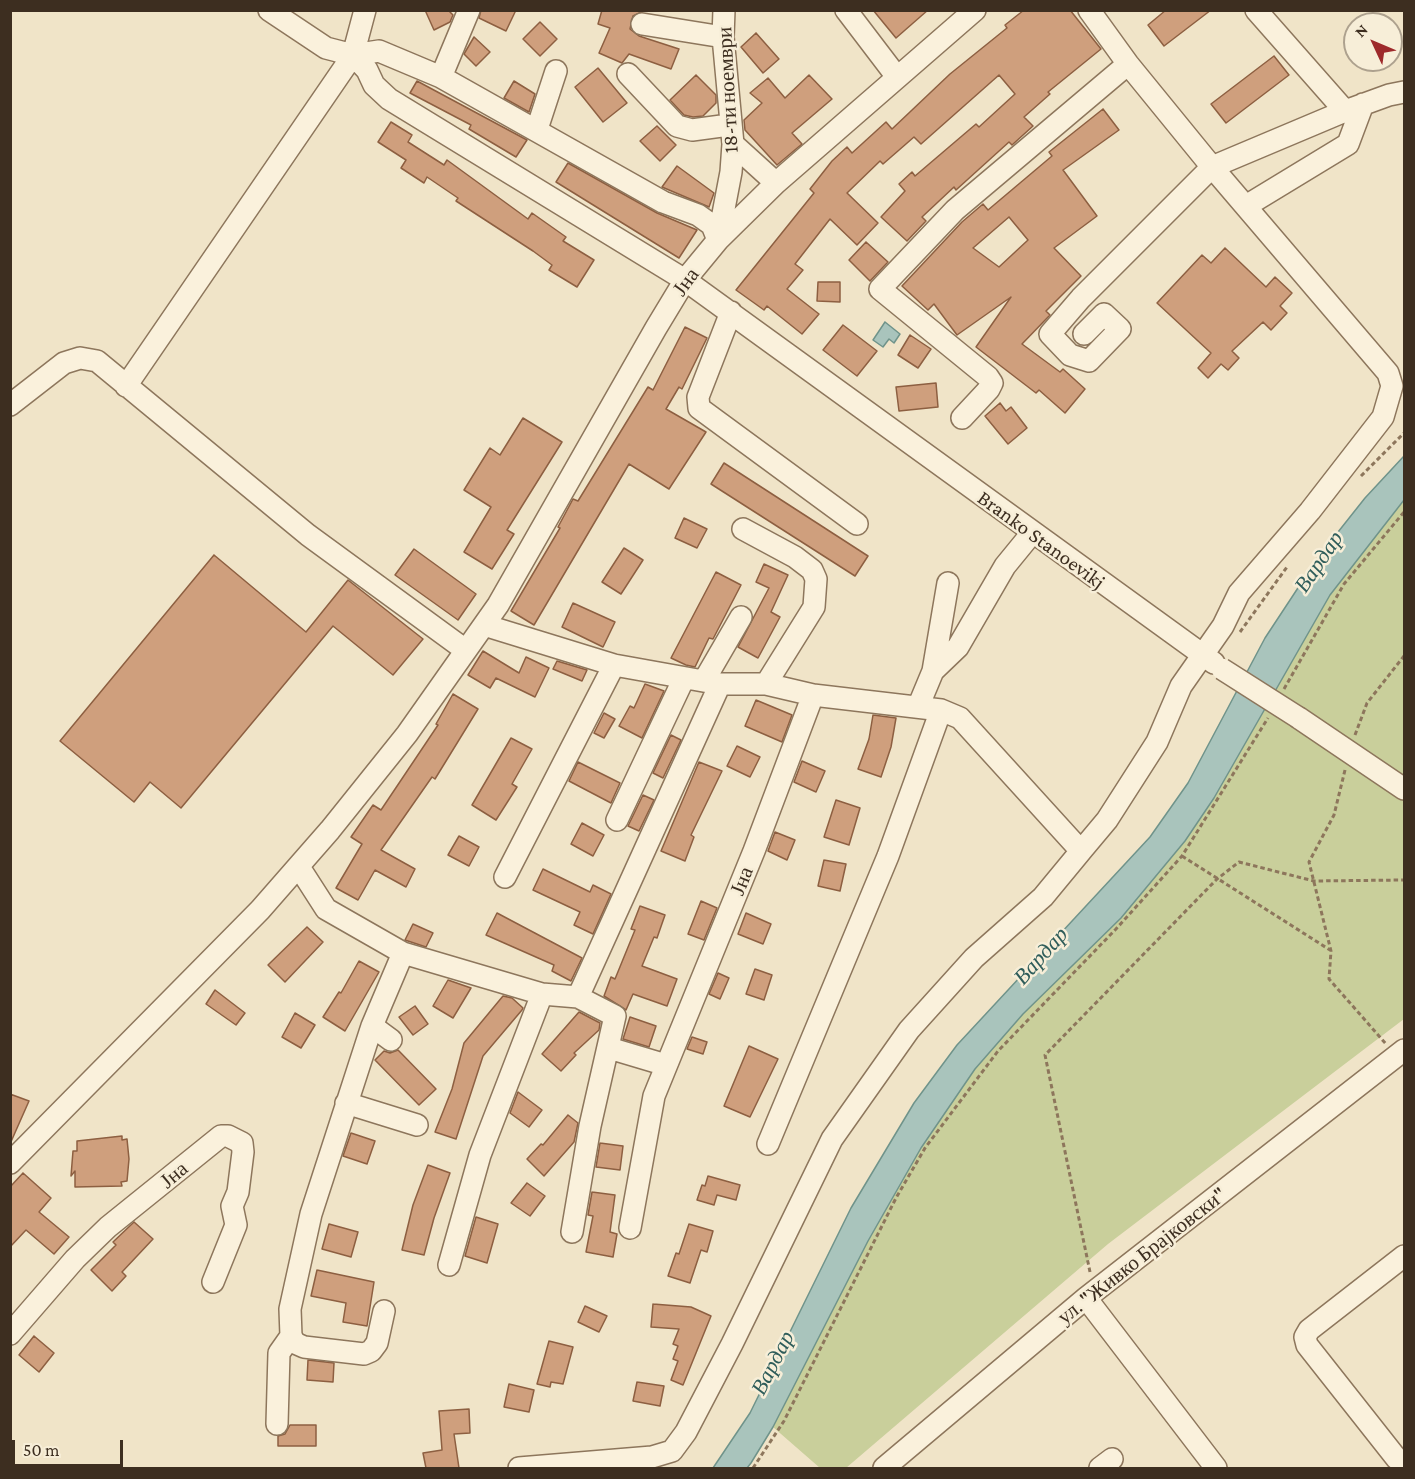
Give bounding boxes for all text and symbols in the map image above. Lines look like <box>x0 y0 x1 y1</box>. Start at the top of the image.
north arrow <box>1343 12 1403 72</box>
text: N <box>1351 21 1371 40</box>
street label: 18-ти ноември <box>712 26 744 154</box>
street label: Јна <box>667 263 705 301</box>
street label: Branko Stanoevikj <box>972 485 1110 595</box>
water label: Вардар <box>1289 526 1349 598</box>
street label: Јна <box>725 863 759 899</box>
water label: Вардар <box>1008 922 1074 990</box>
street label: Јна <box>155 1156 193 1194</box>
street label: ул. "Живко Брајковски" <box>1053 1182 1231 1330</box>
water label: Вардар <box>746 1327 800 1399</box>
scale bar <box>15 1428 126 1466</box>
text: 50 m <box>23 1440 60 1460</box>

